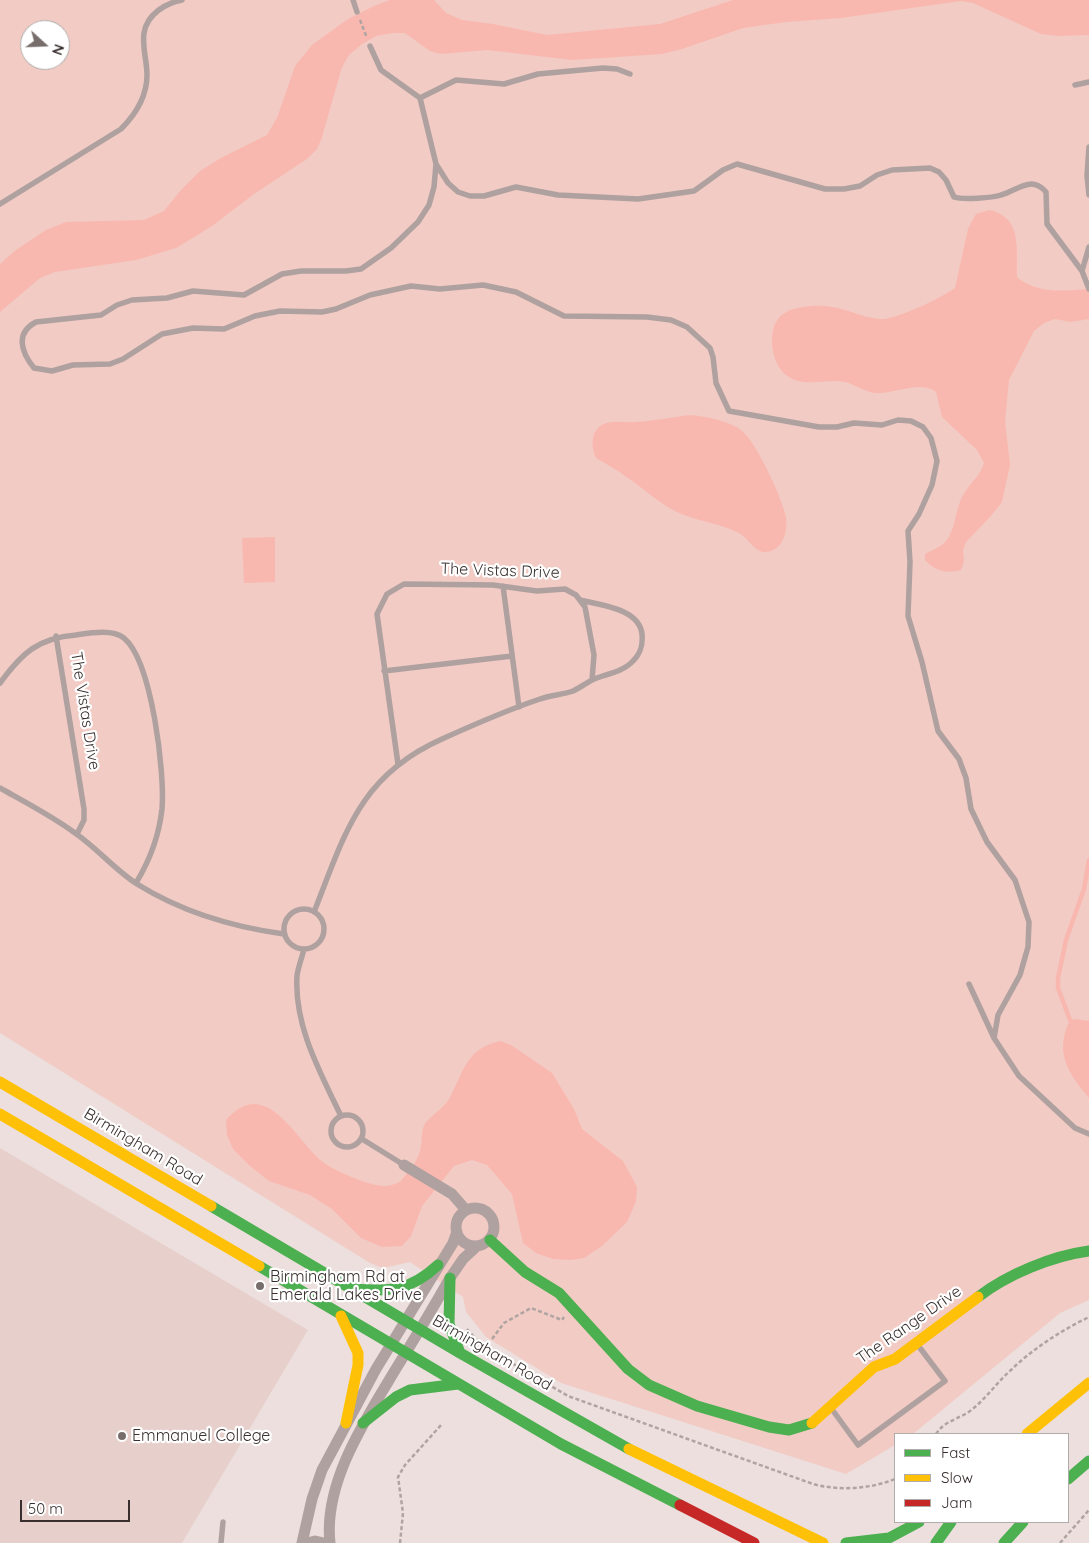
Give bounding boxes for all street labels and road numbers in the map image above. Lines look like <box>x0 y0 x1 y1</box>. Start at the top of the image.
street label: The Vistas Drive <box>440 559 560 583</box>
street label: The Vistas Drive <box>66 651 104 771</box>
street label: Birmingham Road <box>80 1104 206 1190</box>
street label: The Range Drive <box>853 1282 965 1368</box>
street label: Birmingham Road <box>429 1311 555 1395</box>

